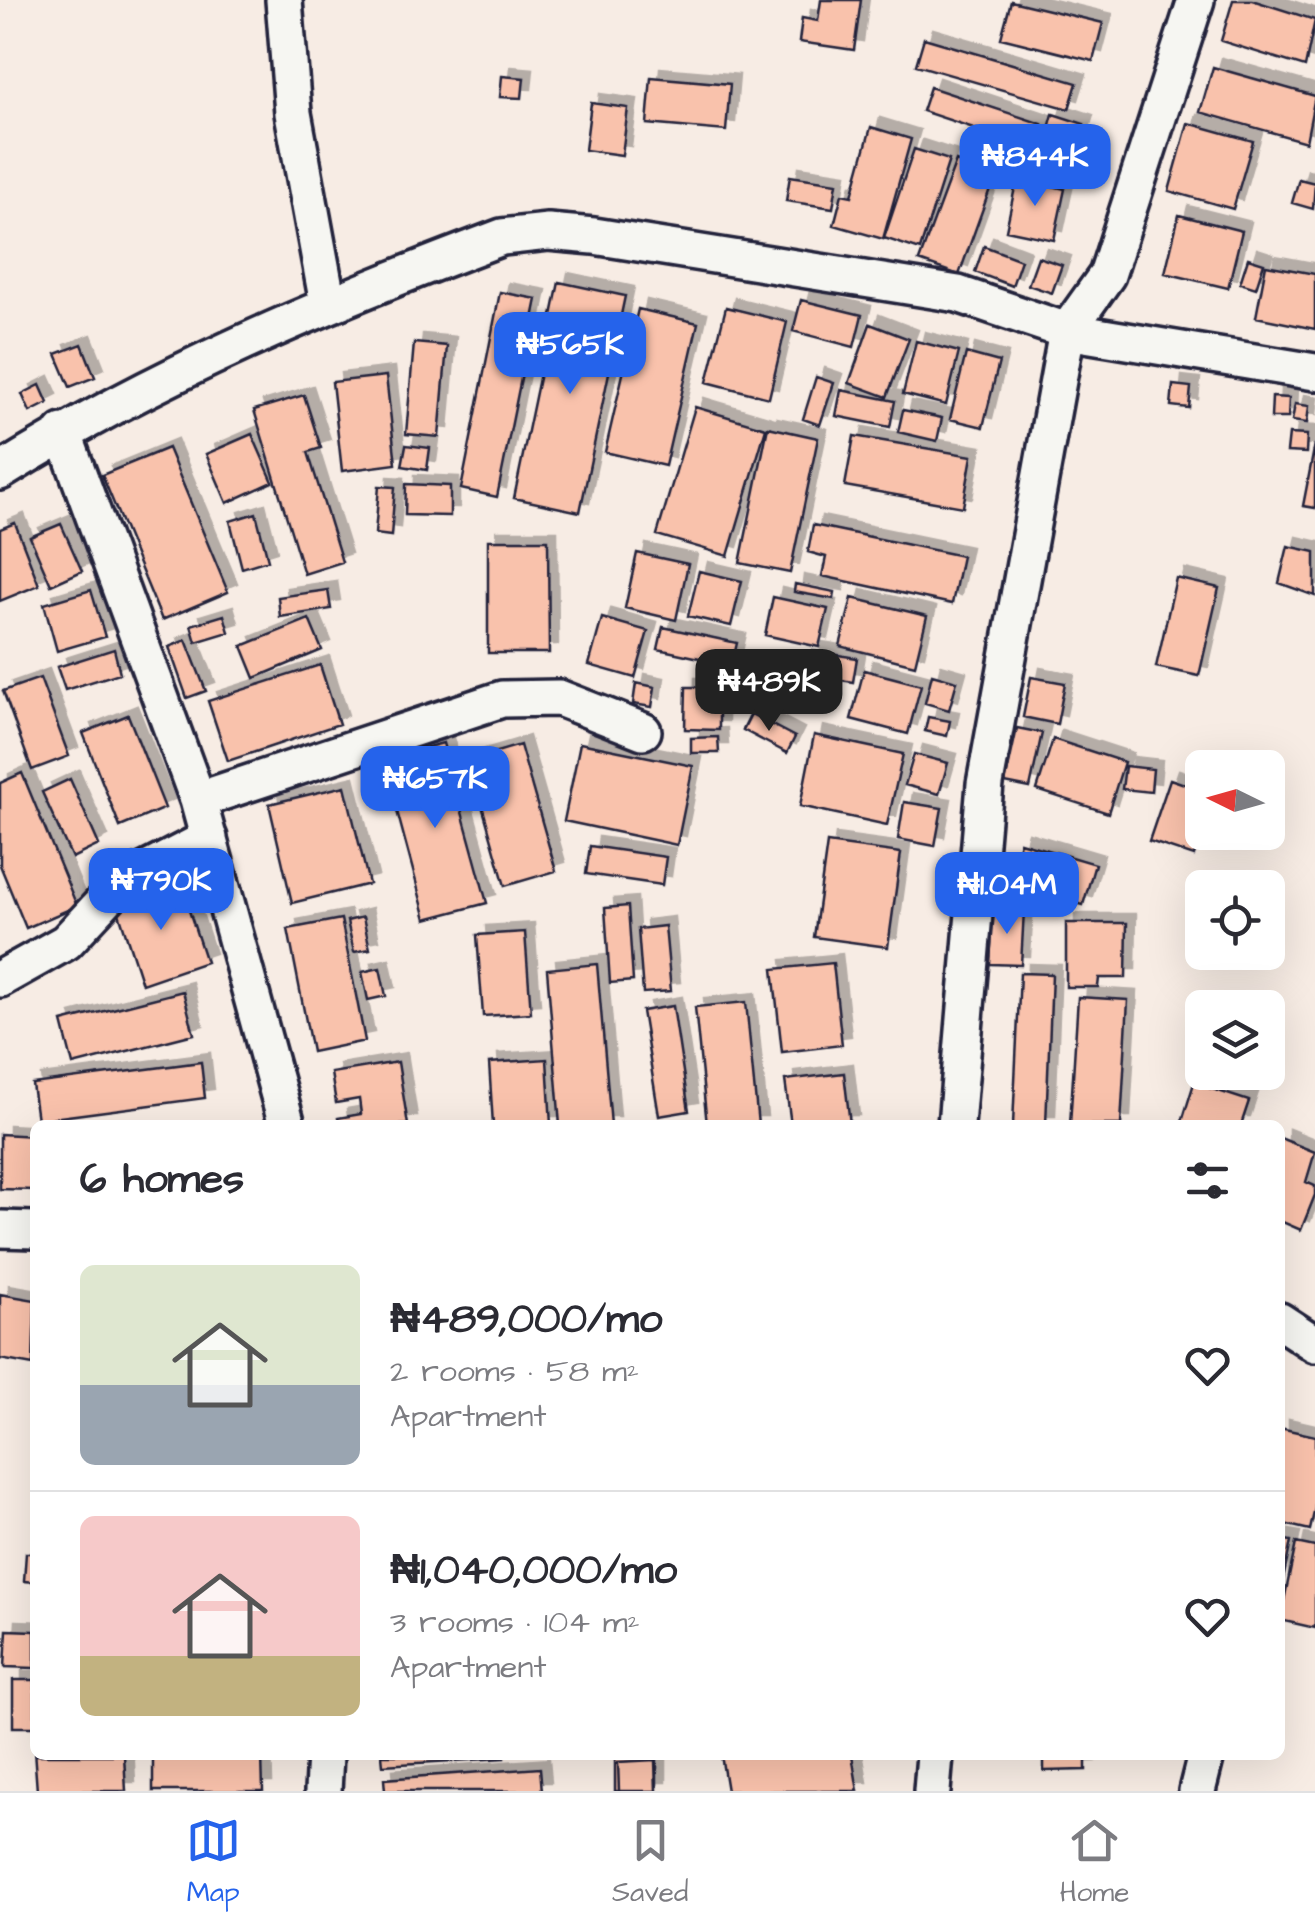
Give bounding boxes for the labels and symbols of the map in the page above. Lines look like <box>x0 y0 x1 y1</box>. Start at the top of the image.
pin: ₦844K <box>965 124 1105 209</box>
pin: ₦565K <box>500 312 640 397</box>
pin: ₦489K <box>699 649 839 734</box>
pin: ₦657K <box>365 746 505 831</box>
north arrow <box>1185 750 1285 850</box>
pin: ₦790K <box>91 848 231 933</box>
pin: ₦1.04M <box>926 852 1088 937</box>

